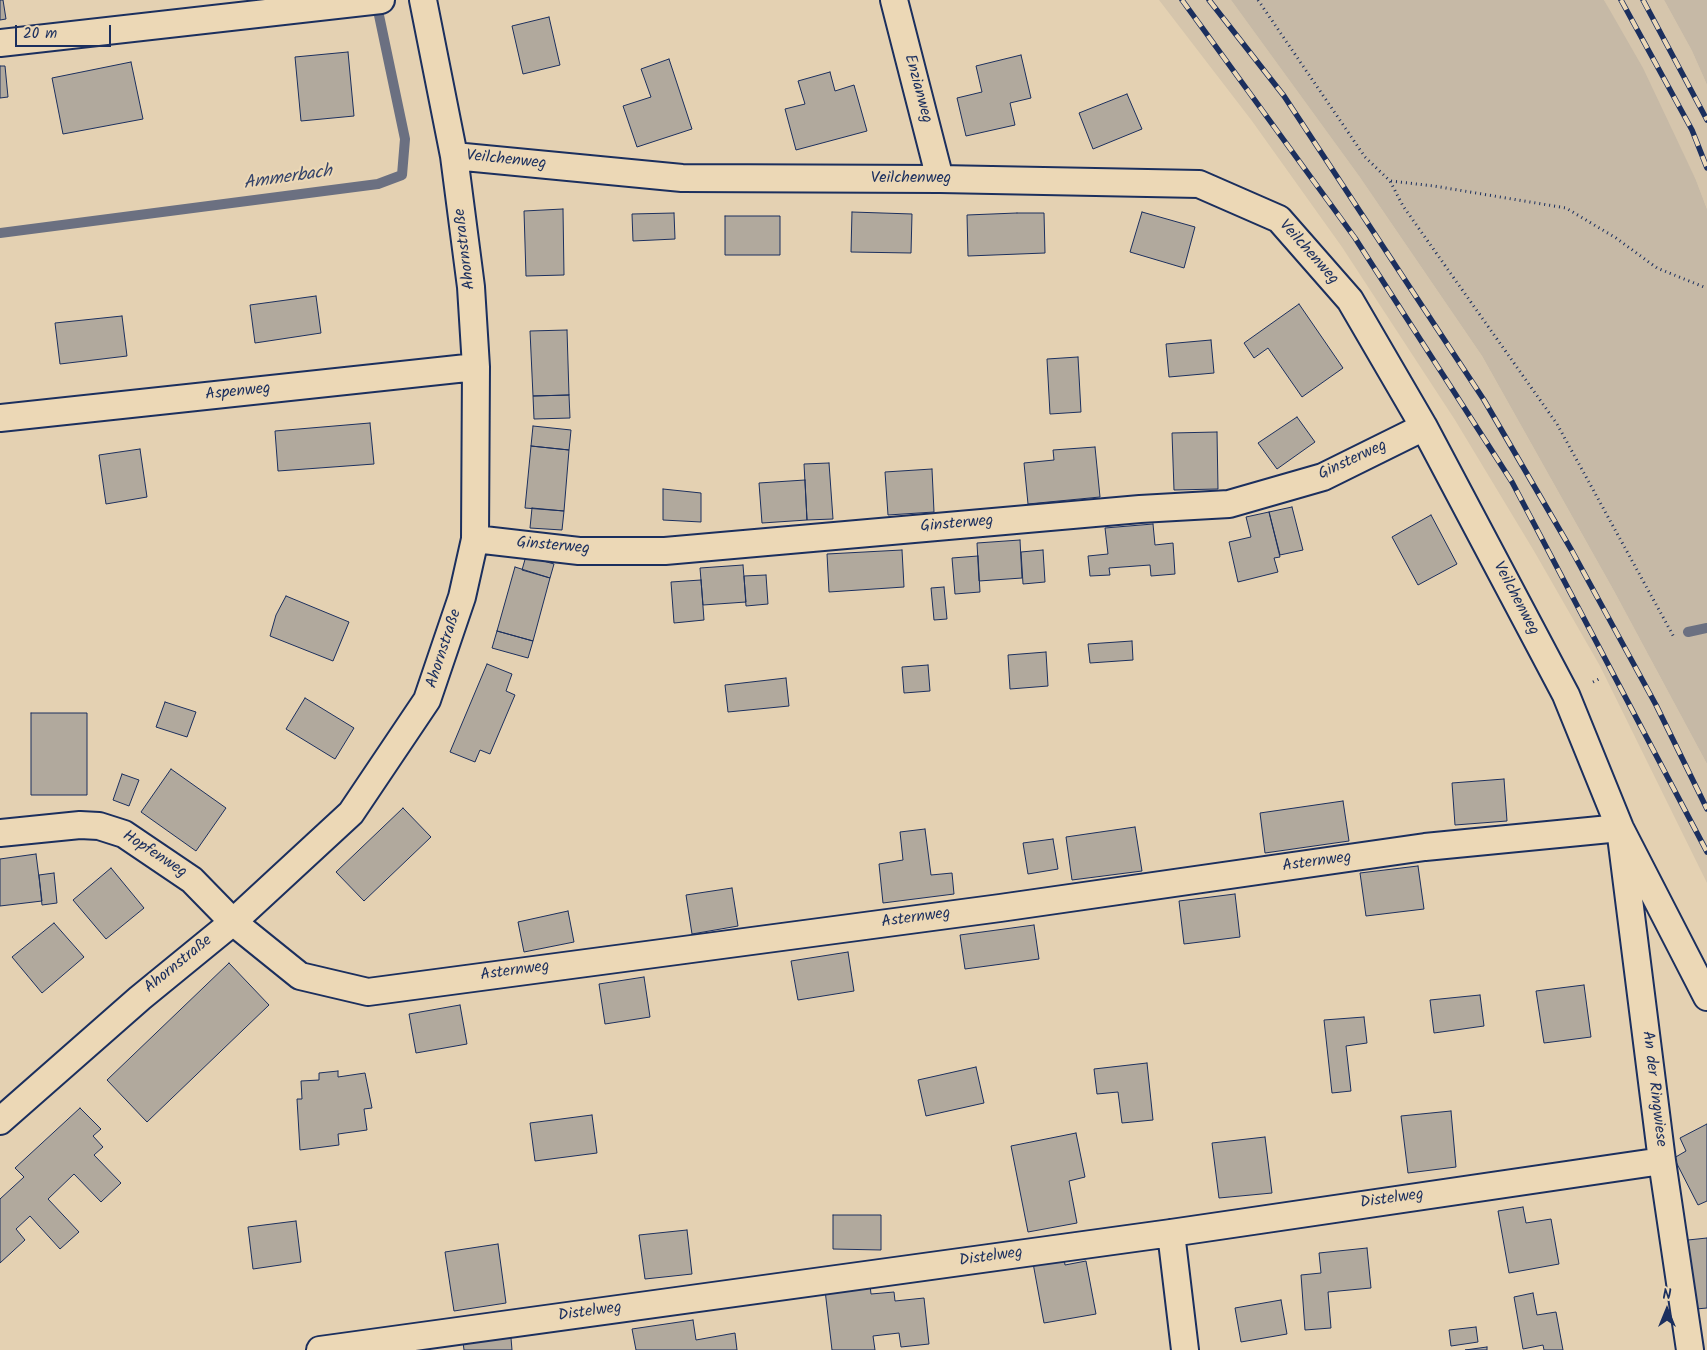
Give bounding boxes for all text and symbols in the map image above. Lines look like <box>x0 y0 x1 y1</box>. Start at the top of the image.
scale bar <box>18 15 114 47</box>
text: 20 m <box>23 22 57 46</box>
street label: Enzianweg <box>899 53 935 125</box>
street label: Veilchenweg <box>465 147 547 175</box>
water label: Ammerbach <box>242 162 334 196</box>
street label: Veilchenweg <box>871 169 951 189</box>
street label: Ahornstraße <box>451 207 481 291</box>
street label: Veilchenweg <box>1274 217 1342 289</box>
street label: Aspenweg <box>204 380 272 406</box>
street label: Ginsterweg <box>1316 437 1390 485</box>
street label: Ginsterweg <box>920 512 994 538</box>
street label: Ginsterweg <box>516 534 590 560</box>
street label: Veilchenweg <box>1488 559 1542 639</box>
street label: Ahornstraße <box>423 607 467 691</box>
street label: Hopfenweg <box>118 827 190 883</box>
street label: Asternweg <box>1281 849 1353 877</box>
street label: Asternweg <box>880 905 952 933</box>
street label: Ahornstraße <box>141 932 217 998</box>
street label: Asternweg <box>479 958 551 986</box>
street label: An der Ringwiese <box>1636 1030 1670 1148</box>
street label: Distelweg <box>1359 1186 1425 1214</box>
street label: Distelweg <box>958 1244 1024 1272</box>
text: N <box>1663 1284 1671 1306</box>
north arrow <box>1642 1285 1692 1335</box>
street label: Distelweg <box>557 1299 623 1327</box>

